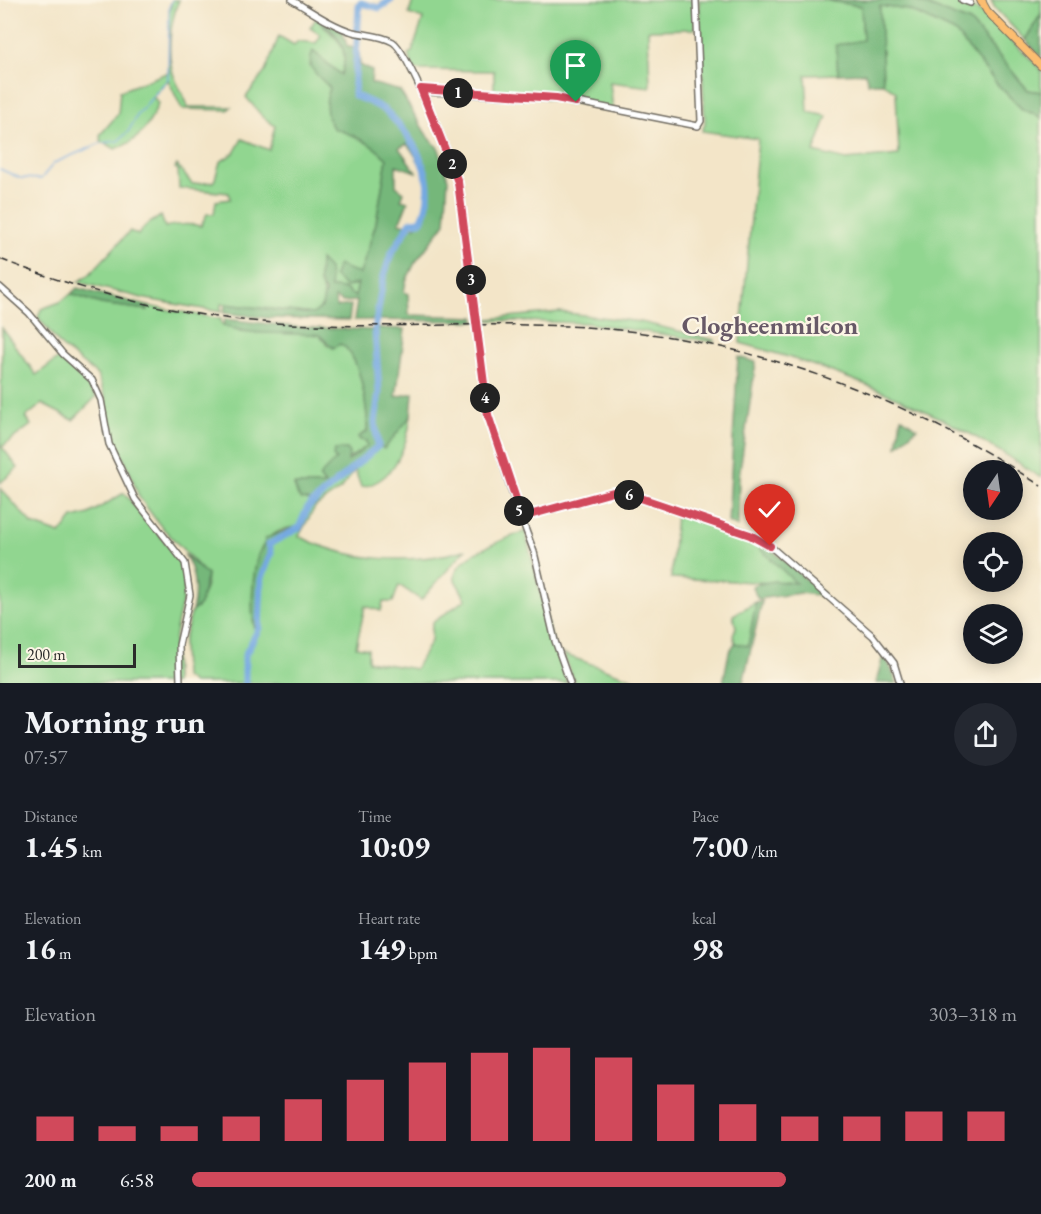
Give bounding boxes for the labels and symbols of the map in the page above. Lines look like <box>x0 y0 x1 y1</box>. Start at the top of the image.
pin <box>550 40 601 102</box>
pin: 1 <box>443 78 473 108</box>
pin: 2 <box>437 149 467 179</box>
pin: 3 <box>456 265 486 295</box>
district label: Clogheenmilcon <box>682 308 858 342</box>
pin: 4 <box>470 383 500 413</box>
north arrow <box>963 460 1023 520</box>
pin: 6 <box>614 480 644 510</box>
pin <box>744 484 795 546</box>
pin: 5 <box>504 496 534 526</box>
scale bar <box>18 641 136 668</box>

